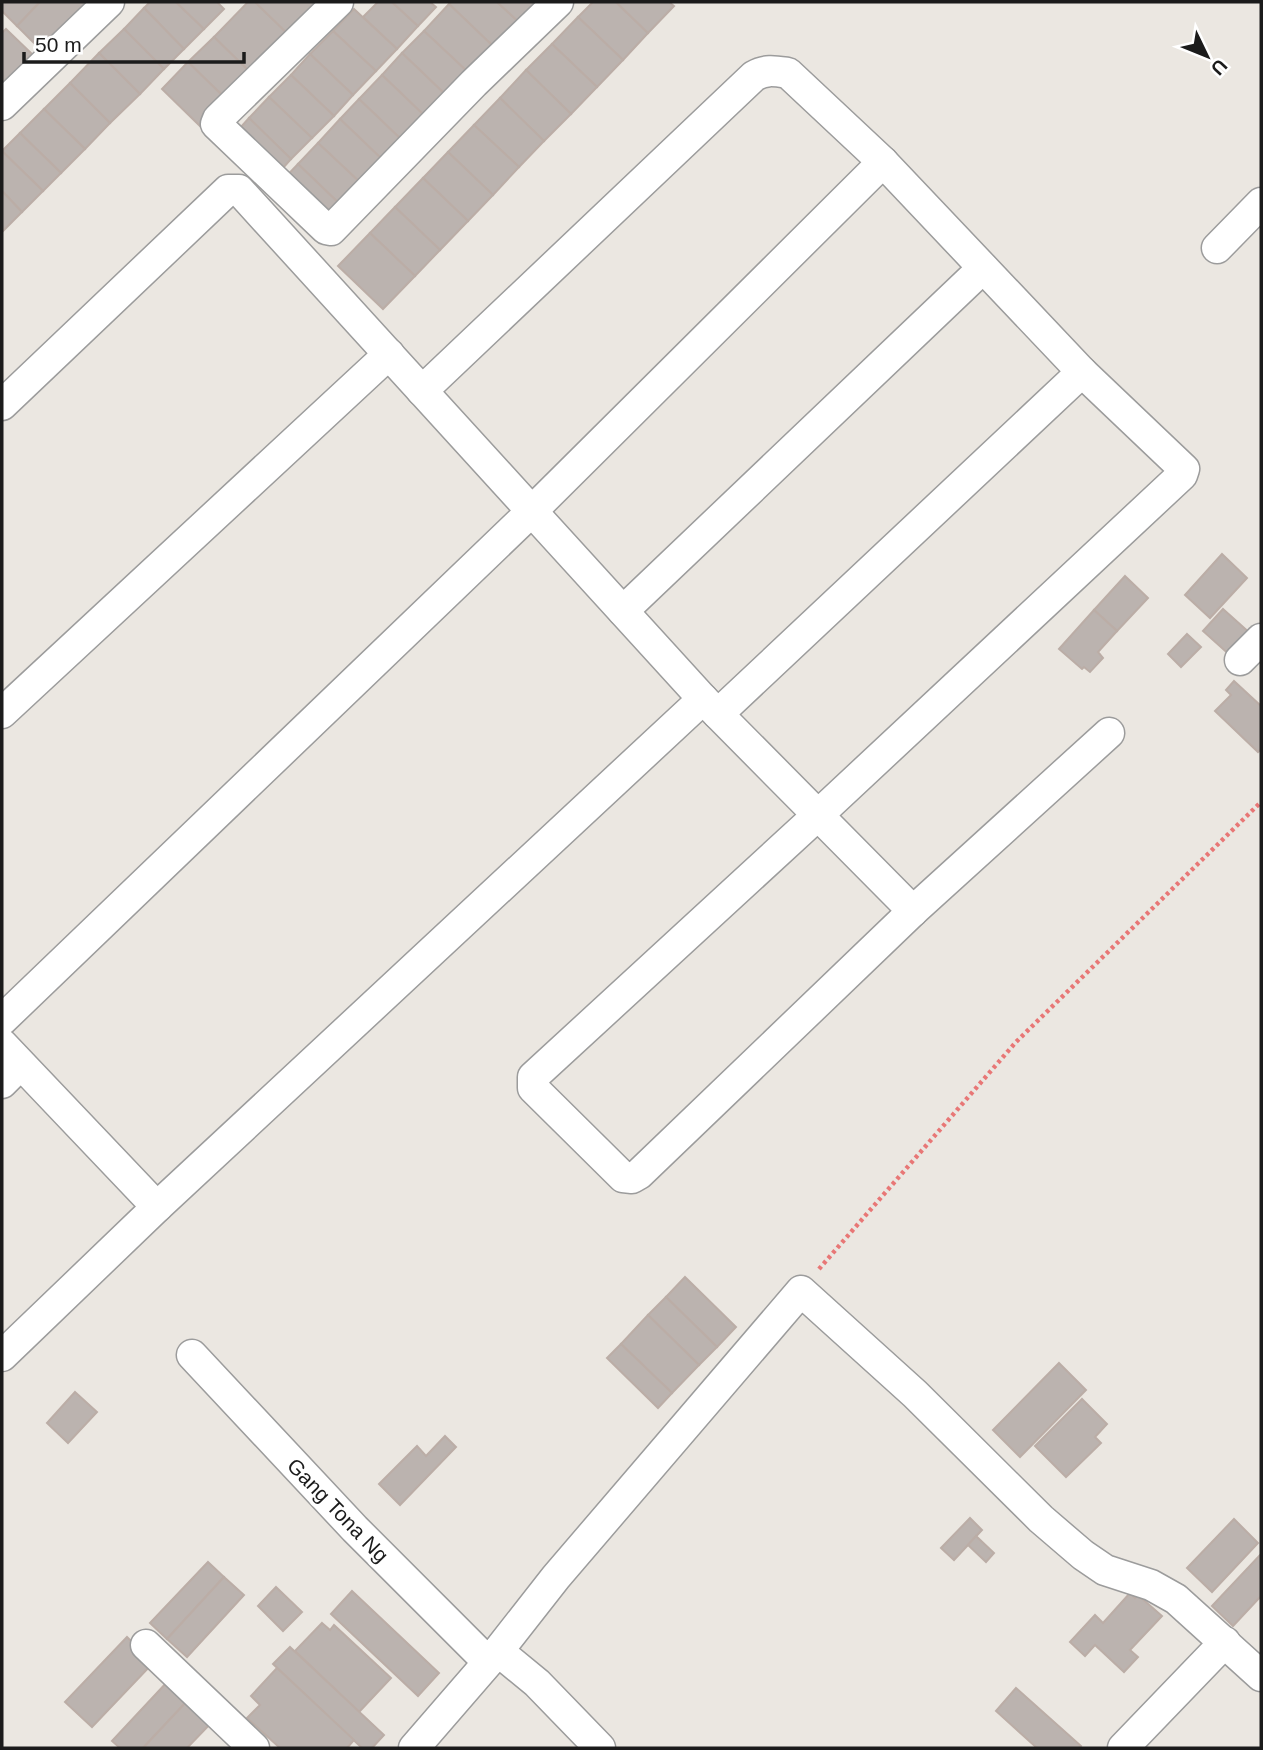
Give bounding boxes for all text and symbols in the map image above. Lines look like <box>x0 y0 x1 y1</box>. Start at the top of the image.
scale bar <box>24 21 245 65</box>
north arrow <box>1172 21 1242 91</box>
text: 50 m <box>35 33 82 56</box>
text: U <box>1207 55 1231 79</box>
street label: Gang Tona Ng <box>283 1453 393 1567</box>

